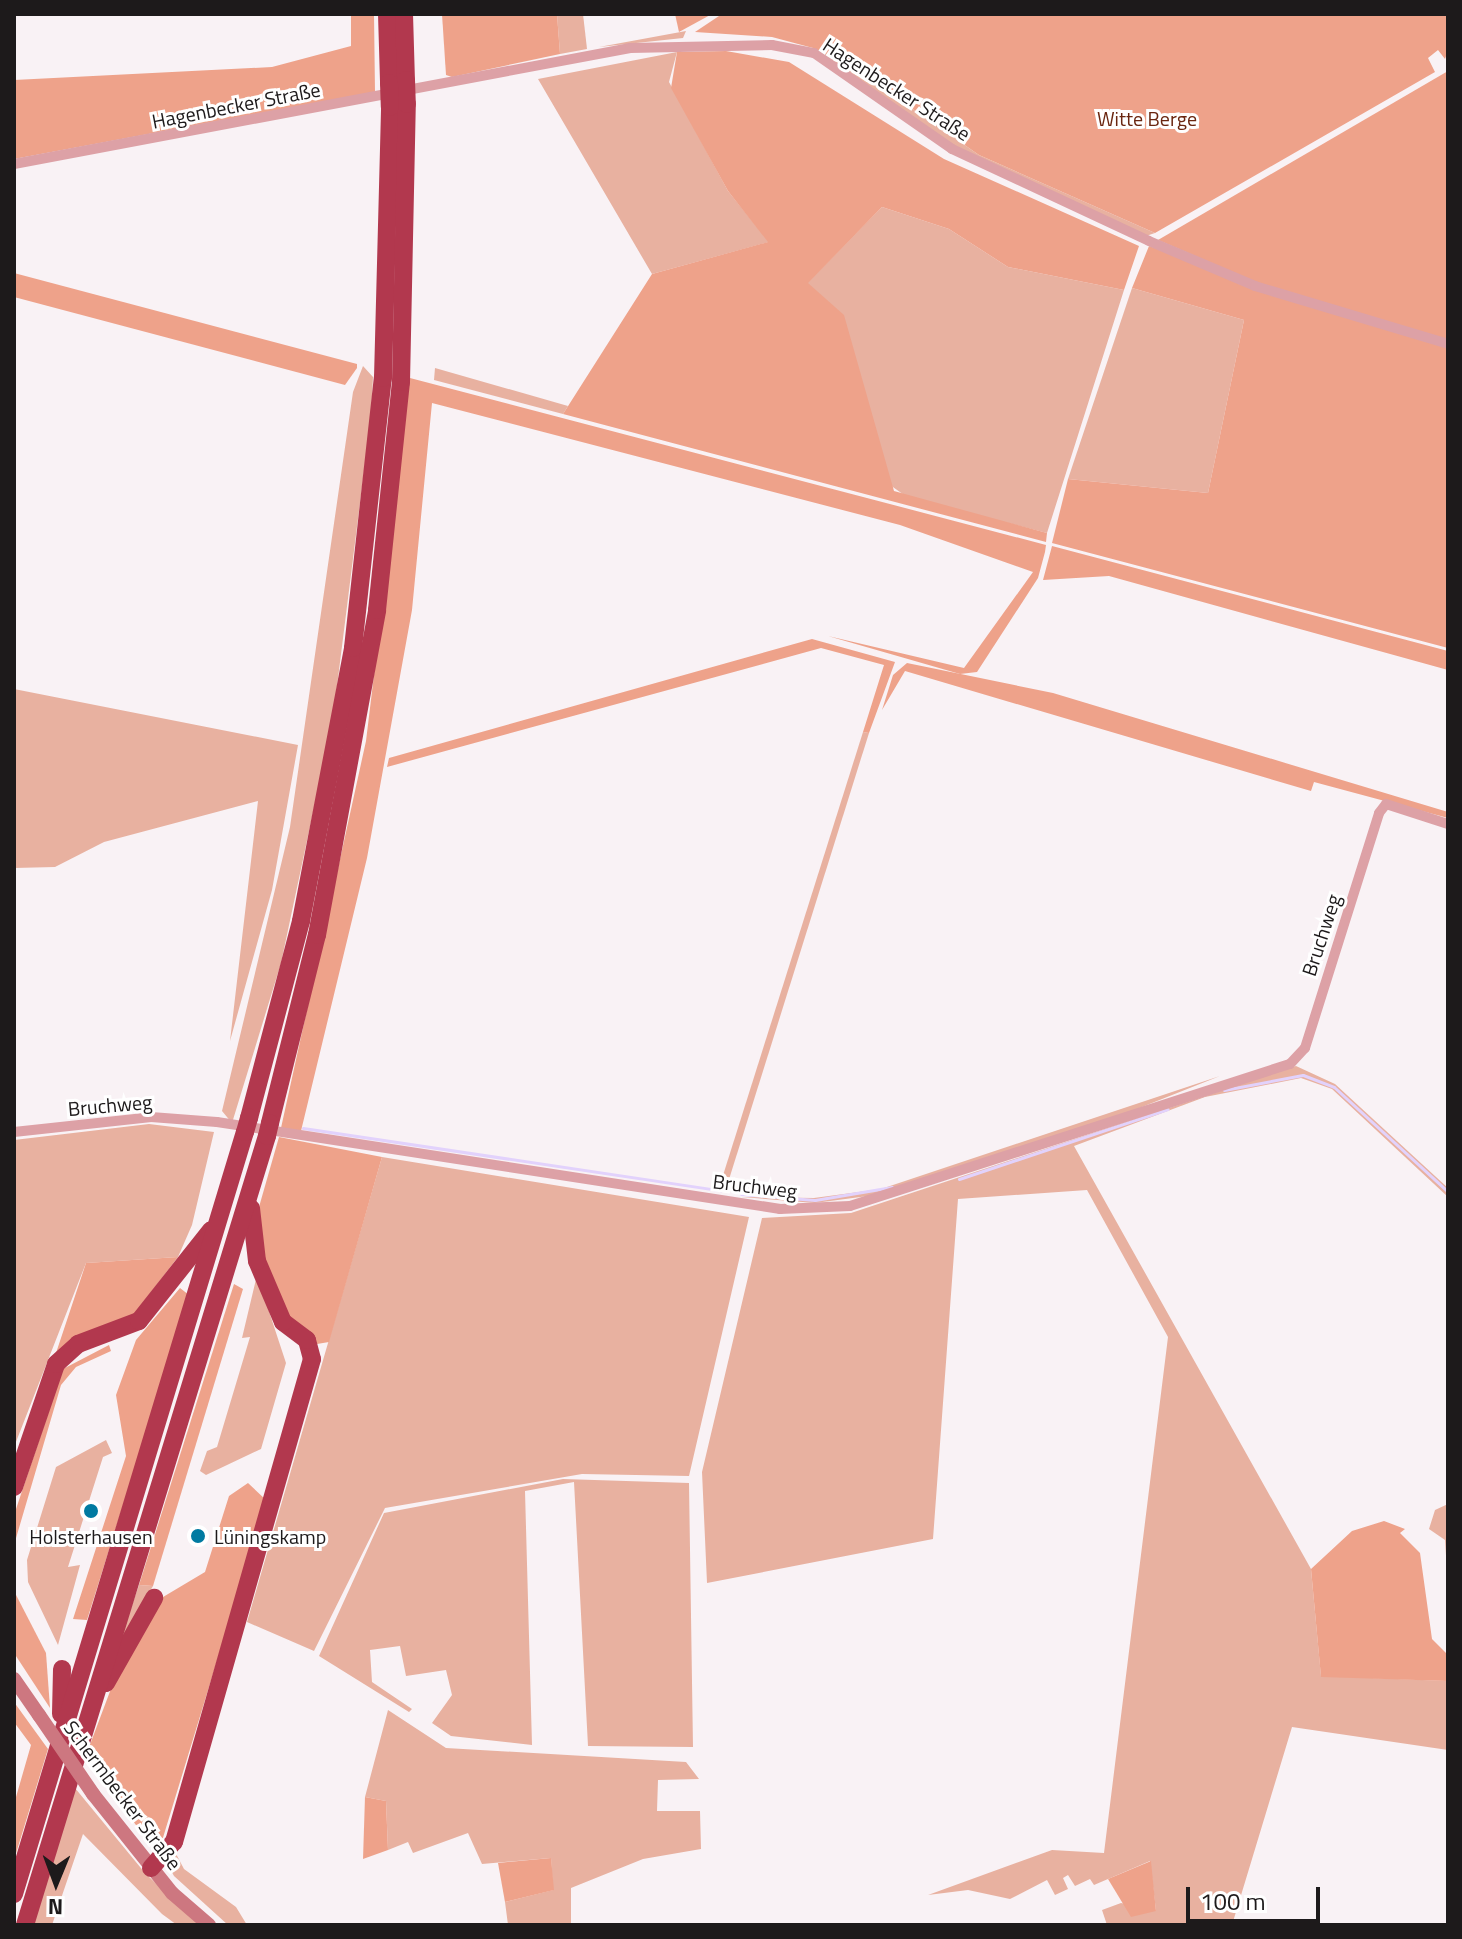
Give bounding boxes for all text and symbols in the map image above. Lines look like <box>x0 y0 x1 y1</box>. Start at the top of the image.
street label: Hagenbecker Straße <box>819 32 975 146</box>
street label: Hagenbecker Straße <box>150 77 322 133</box>
park label: Witte Berge <box>1097 106 1197 130</box>
street label: Bruchweg <box>1296 891 1346 979</box>
street label: Bruchweg <box>67 1089 153 1121</box>
street label: Bruchweg <box>711 1169 799 1203</box>
marker: Holsterhausen <box>82 1502 100 1520</box>
place label: Holsterhausen <box>29 1524 153 1548</box>
place label: Lüningskamp <box>214 1524 326 1548</box>
marker: Lüningskamp <box>189 1527 207 1545</box>
street label: Schermbecker Straße <box>59 1716 187 1874</box>
north arrow <box>16 1843 96 1923</box>
scale bar <box>1190 1871 1324 1921</box>
text: 100 m <box>1200 1883 1266 1919</box>
text: N <box>48 1890 64 1924</box>

